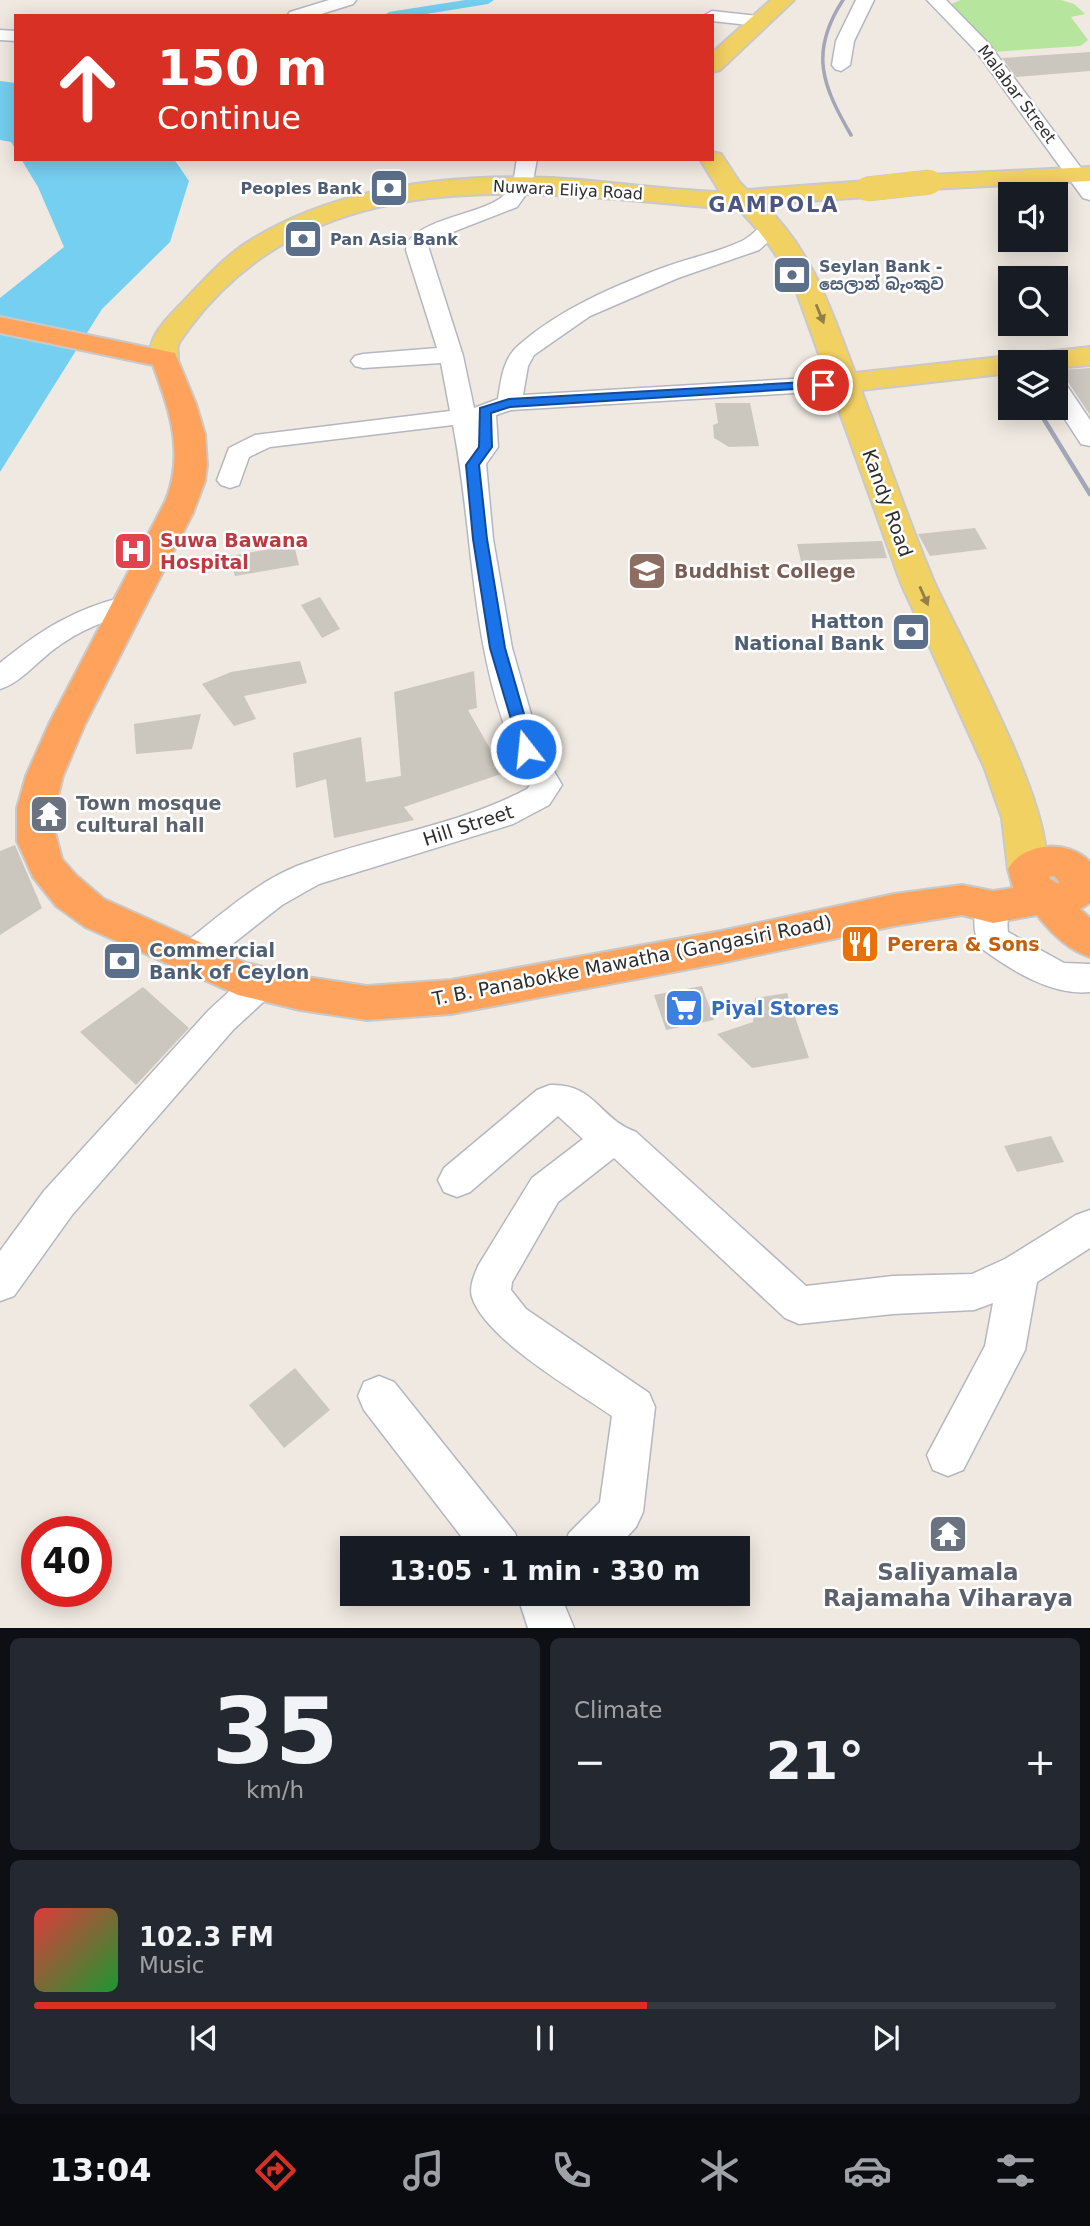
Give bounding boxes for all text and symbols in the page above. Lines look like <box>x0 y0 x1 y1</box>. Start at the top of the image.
text: 150 m <box>157 40 327 97</box>
street label: Malabar Street <box>974 41 1060 147</box>
icon: ahead <box>42 42 133 133</box>
text: Continue <box>157 99 301 137</box>
bank icon: Peoples Bank <box>368 167 410 209</box>
street label: Nuwara Eliya Road <box>493 177 643 203</box>
place label: Peoples Bank <box>241 179 362 198</box>
map controls <box>998 182 1068 420</box>
button: sound <box>998 182 1068 252</box>
district label: GAMPOLA <box>708 193 840 217</box>
bank icon: Pan Asia Bank <box>282 218 324 260</box>
place label: Pan Asia Bank <box>330 230 458 249</box>
bank icon: Seylan Bank - සෙලාන් බැංකුව <box>771 254 813 296</box>
place label: Seylan Bank - සෙලාන් බැංකුව <box>819 257 944 294</box>
button: search <box>998 266 1068 336</box>
one-way arrow <box>814 304 825 325</box>
button: layers <box>998 350 1068 420</box>
pin <box>793 355 853 415</box>
icon: arrive <box>804 366 842 404</box>
street label: Kandy Road <box>858 446 918 560</box>
place label: Suwa Bawana Hospital <box>160 529 308 573</box>
hospital icon: Suwa Bawana Hospital <box>112 530 154 572</box>
school or university icon: Buddhist College <box>626 550 668 592</box>
place label: Buddhist College <box>674 560 856 582</box>
one-way arrow <box>919 586 930 607</box>
place label: Hatton National Bank <box>734 610 884 654</box>
bank icon: Hatton National Bank <box>890 611 932 653</box>
position arrow <box>489 712 563 786</box>
place label: Town mosque cultural hall <box>76 792 221 836</box>
temple icon: Town mosque cultural hall <box>28 793 70 835</box>
street label: Hill Street <box>420 800 516 850</box>
street label: T. B. Panabokke Mawatha (Gangasiri Road) <box>429 910 834 1010</box>
restaurant icon: Perera & Sons <box>839 923 881 965</box>
place label: Perera & Sons <box>887 933 1040 955</box>
place label: Commercial Bank of Ceylon <box>149 939 309 983</box>
bank icon: Commercial Bank of Ceylon <box>101 940 143 982</box>
supermarket icon: Piyal Stores <box>663 987 705 1029</box>
place label: Piyal Stores <box>711 997 839 1019</box>
temple icon: Saliyamala Rajamaha Viharaya <box>927 1513 969 1555</box>
speed limit sign: 40 <box>21 1516 112 1607</box>
text: 13:05 · 1 min · 330 m <box>390 1556 700 1586</box>
place label: Saliyamala Rajamaha Viharaya <box>823 1559 1073 1611</box>
text: 35 <box>212 1679 338 1784</box>
text: Climate <box>574 1697 663 1723</box>
text: 21° <box>766 1731 864 1791</box>
text: − <box>574 1740 606 1784</box>
text: + <box>1024 1740 1056 1784</box>
text: km/h <box>246 1777 304 1803</box>
text: 102.3 FM <box>139 1922 274 1952</box>
text: Music <box>139 1952 204 1978</box>
icon: previous <box>185 2019 223 2057</box>
icon: pause <box>526 2019 564 2057</box>
icon: next <box>867 2019 905 2057</box>
icon: directions <box>251 2146 300 2195</box>
icon: music <box>399 2146 448 2195</box>
icon: phone <box>547 2146 596 2195</box>
icon: climate <box>695 2146 744 2195</box>
icon: car <box>843 2146 892 2195</box>
icon: filters <box>991 2146 1040 2195</box>
text: 13:04 <box>50 2151 151 2189</box>

